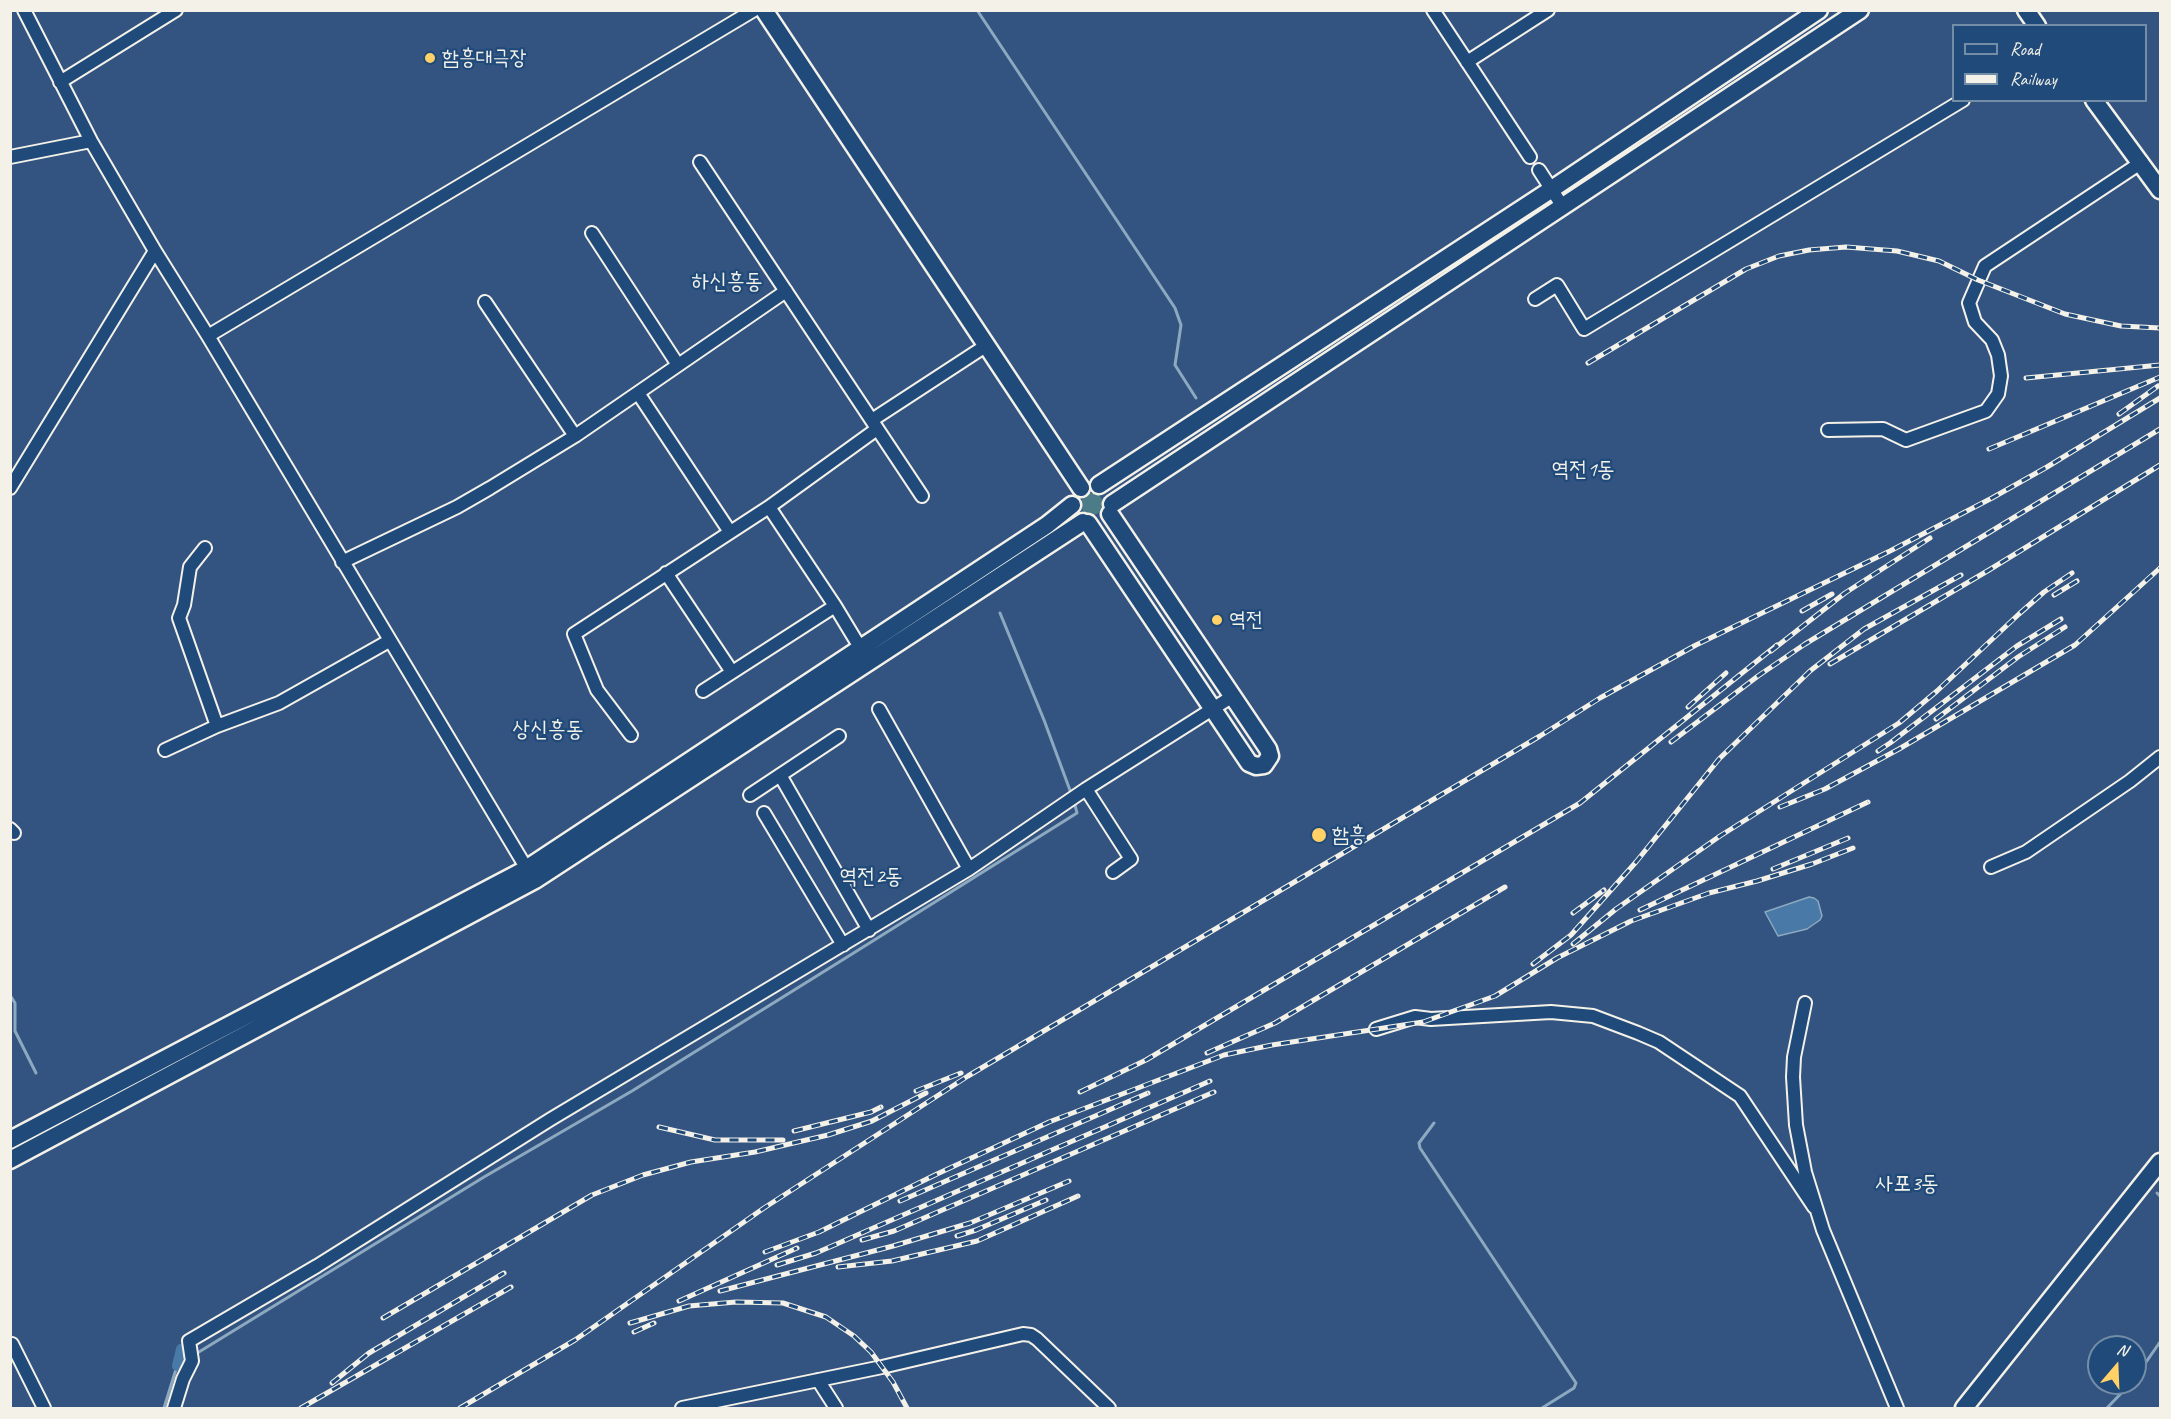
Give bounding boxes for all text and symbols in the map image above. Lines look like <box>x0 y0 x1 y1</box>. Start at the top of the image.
legend <box>1952 24 2147 102</box>
text: Road <box>2010 38 2040 60</box>
place label: 함흥대극장 <box>442 45 526 71</box>
marker: 함흥대극장 <box>423 51 437 65</box>
text: Railway <box>2010 68 2057 90</box>
district label: 하신흥동 <box>692 269 762 295</box>
district label: 역전1동 <box>1551 457 1615 483</box>
place label: 역전 <box>1229 607 1263 633</box>
marker: 역전 <box>1210 613 1224 627</box>
district label: 상신흥동 <box>513 717 583 743</box>
place label: 함흥 <box>1332 822 1366 848</box>
marker: 함흥 <box>1310 826 1328 844</box>
district label: 역전2동 <box>839 864 903 890</box>
district label: 사포3동 <box>1875 1171 1939 1197</box>
north arrow <box>2087 1335 2147 1395</box>
text: N <box>2114 1339 2130 1361</box>

